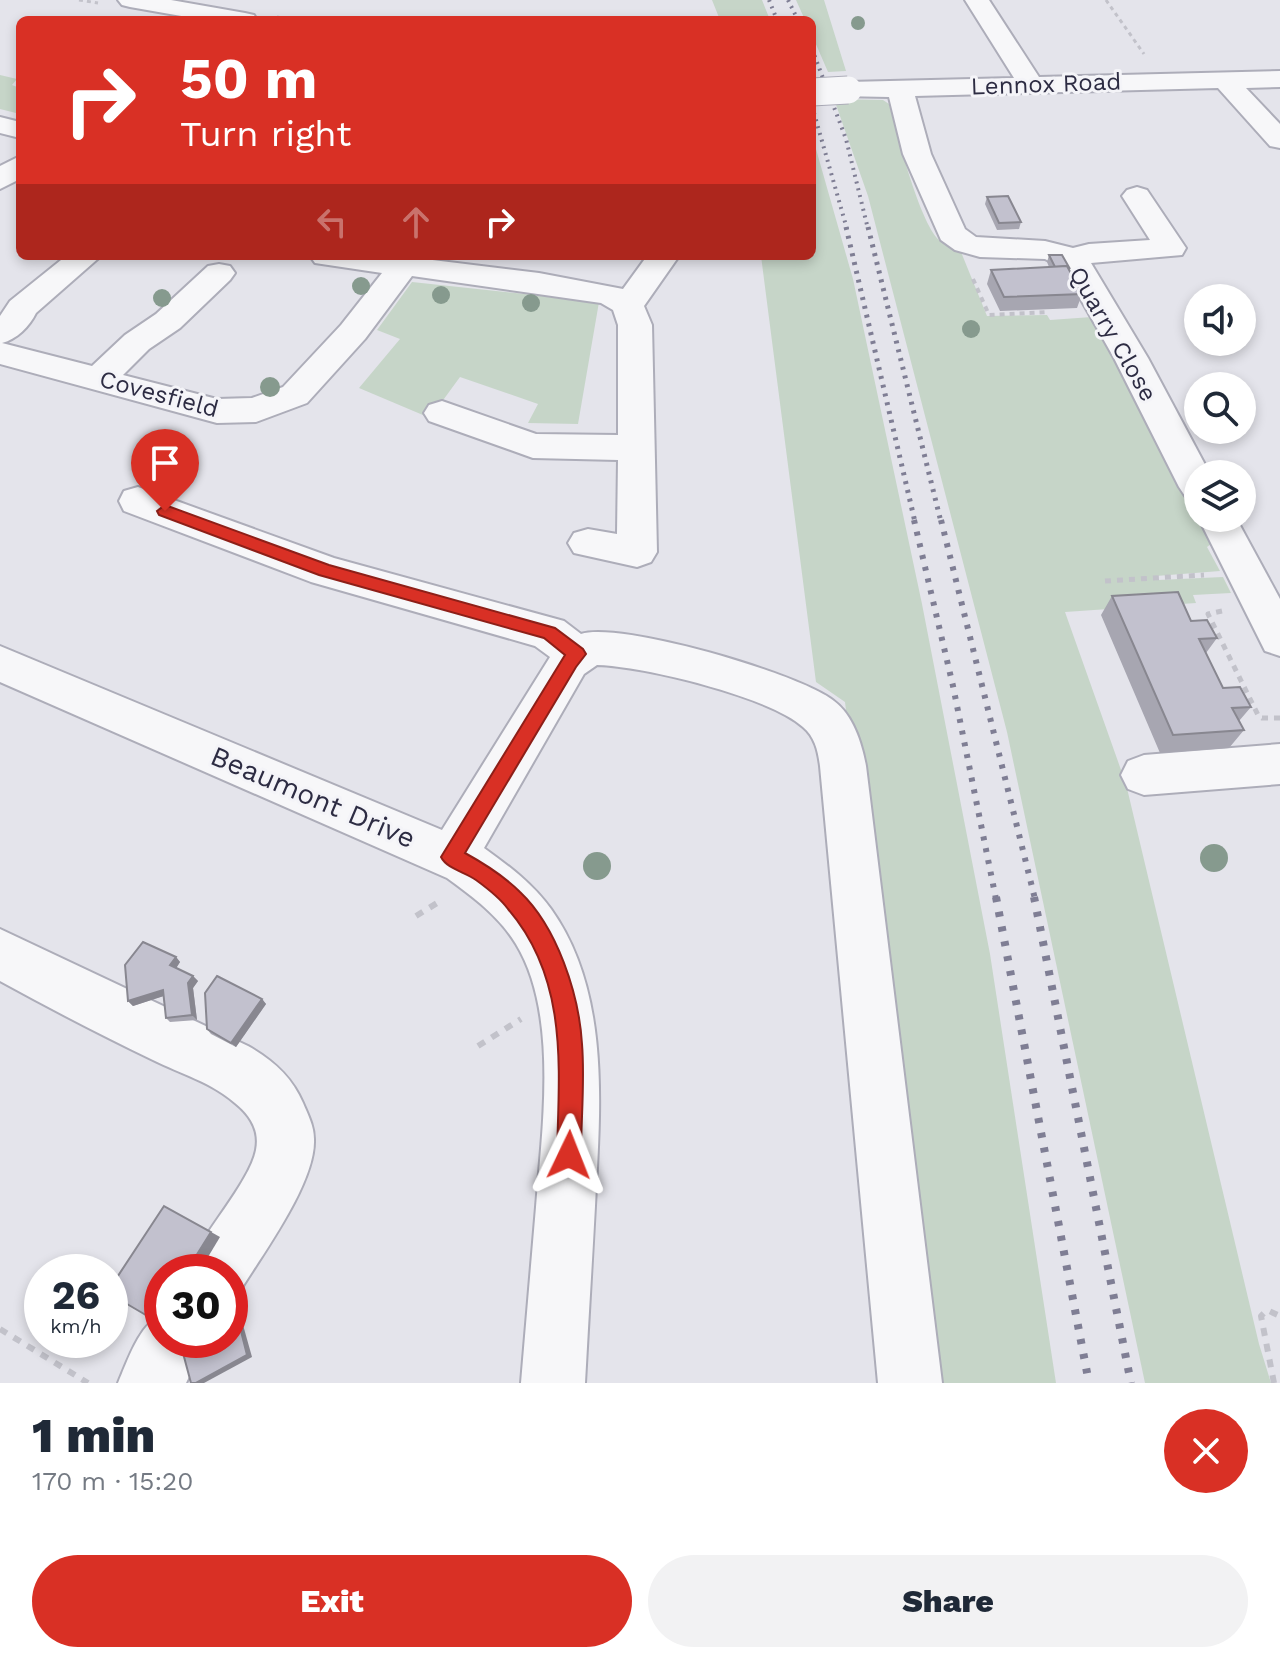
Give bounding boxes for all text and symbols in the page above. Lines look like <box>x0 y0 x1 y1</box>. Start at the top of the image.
text: 50 m <box>180 46 317 112</box>
icon: right <box>48 48 152 152</box>
street label: Lennox Road <box>970 67 1122 101</box>
text: Turn right <box>180 113 351 155</box>
icon: left <box>310 200 354 244</box>
icon: ahead <box>394 200 438 244</box>
icon: right <box>478 200 522 244</box>
street label: Quarry Close <box>1063 262 1163 406</box>
map controls <box>1184 284 1256 532</box>
button: sound <box>1184 284 1256 356</box>
street label: Covesfield <box>97 365 221 423</box>
button: search <box>1184 372 1256 444</box>
pin <box>131 429 199 511</box>
icon: arrive <box>143 441 187 485</box>
button: layers <box>1184 460 1256 532</box>
street label: Beaumont Drive <box>206 739 420 855</box>
position arrow <box>527 1113 611 1197</box>
speed limit sign: 30 <box>144 1254 248 1358</box>
text: 26 <box>52 1272 100 1319</box>
text: km/h <box>50 1314 102 1338</box>
text: 1 min <box>32 1407 155 1464</box>
button: close <box>1164 1409 1248 1493</box>
text: 170 m · 15:20 <box>32 1466 193 1496</box>
button: Exit <box>32 1555 632 1647</box>
button: Share <box>648 1555 1248 1647</box>

